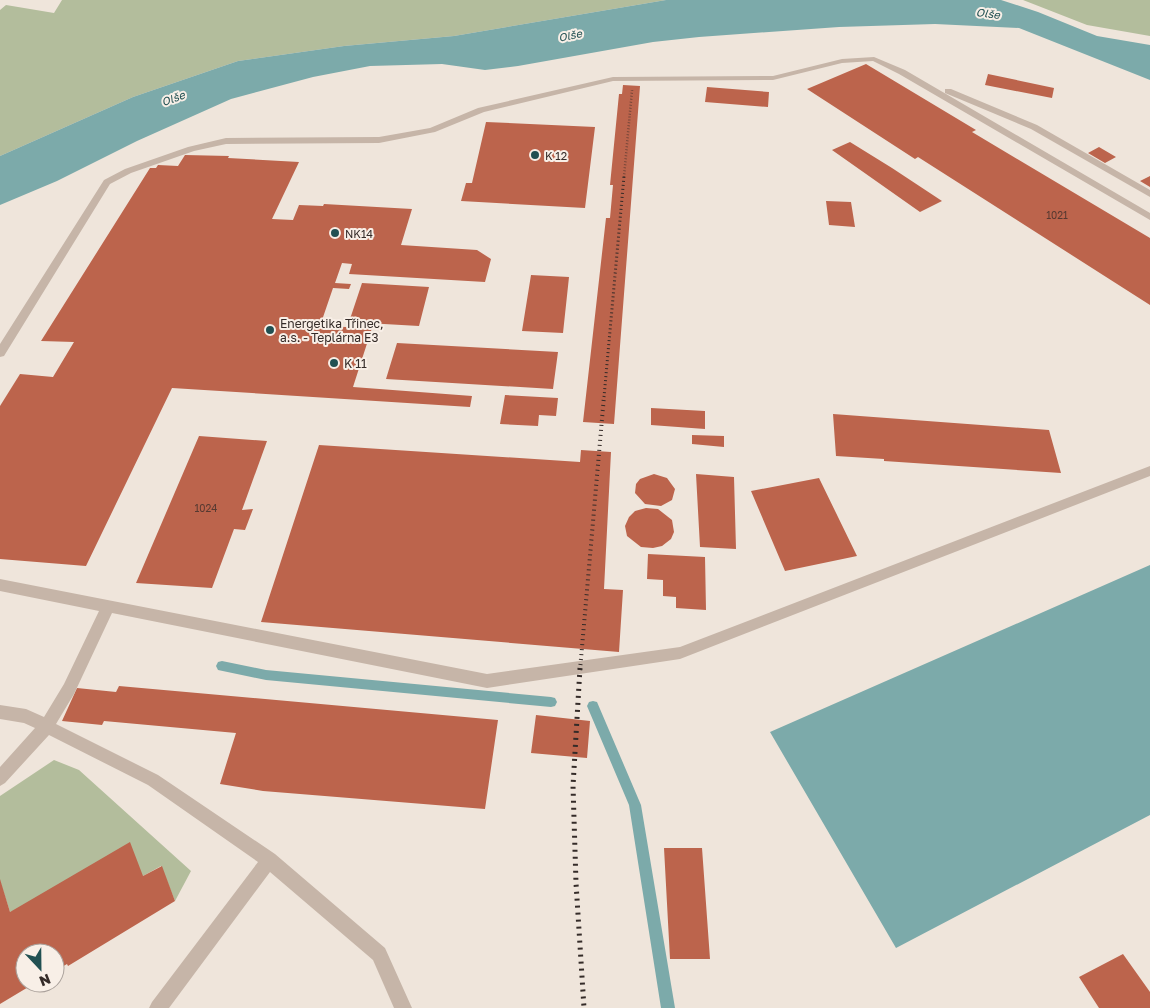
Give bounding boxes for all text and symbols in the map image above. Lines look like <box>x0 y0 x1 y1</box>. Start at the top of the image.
water label: Olše <box>975 5 1002 21</box>
water label: Olše <box>557 26 585 44</box>
water label: Olše <box>160 87 188 108</box>
marker: K 12 <box>529 149 541 161</box>
place label: K 12 <box>545 149 567 162</box>
house number: 1021 <box>1046 209 1068 221</box>
marker: NK14 <box>329 227 341 239</box>
place label: NK14 <box>345 227 373 240</box>
place label: Energetika Třinec, a.s. - Teplárna E3 <box>280 316 384 345</box>
marker: Energetika Třinec, a.s. - Teplárna E3 <box>264 324 276 336</box>
place label: K 11 <box>344 356 367 371</box>
marker: K 11 <box>328 357 340 369</box>
house number: 1024 <box>195 502 217 514</box>
north arrow <box>15 943 65 993</box>
text: N <box>37 971 53 990</box>

